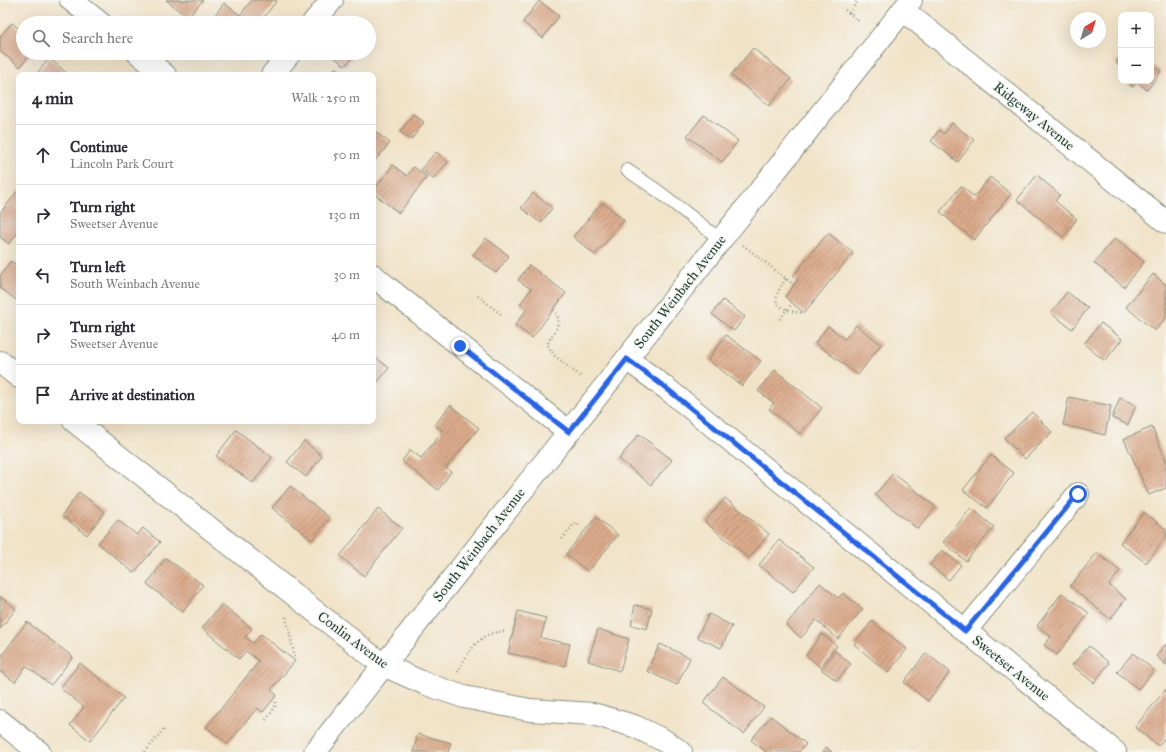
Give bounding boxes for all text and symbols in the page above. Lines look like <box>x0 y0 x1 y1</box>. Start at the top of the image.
north arrow <box>1070 12 1106 48</box>
map controls <box>1118 12 1154 84</box>
button: + <box>1118 12 1154 48</box>
search box <box>16 16 376 60</box>
icon: search <box>30 27 52 49</box>
text: Search here <box>62 29 133 47</box>
button: − <box>1118 48 1154 84</box>
street label: Ridgeway Avenue <box>990 78 1078 154</box>
text: 4 min <box>32 88 73 109</box>
text: Walk · 250 m <box>291 90 360 106</box>
text: Continue <box>70 138 128 156</box>
icon: ahead <box>32 144 54 166</box>
text: 50 m <box>333 147 360 163</box>
text: Lincoln Park Court <box>70 156 174 172</box>
text: Turn right <box>70 198 135 216</box>
icon: right <box>32 204 54 226</box>
text: 130 m <box>328 207 360 223</box>
text: Sweetser Avenue <box>70 216 158 232</box>
street label: South Weinbach Avenue <box>630 232 730 352</box>
text: Turn left <box>70 258 126 276</box>
icon: left <box>32 264 54 286</box>
text: 30 m <box>334 267 360 283</box>
text: South Weinbach Avenue <box>70 276 200 292</box>
text: Turn right <box>70 318 135 336</box>
icon: right <box>32 324 54 346</box>
text: 40 m <box>331 327 360 343</box>
text: Sweetser Avenue <box>70 336 158 352</box>
route end <box>451 337 469 355</box>
icon: arrive <box>32 384 54 406</box>
text: Arrive at destination <box>70 386 195 404</box>
street label: South Weinbach Avenue <box>429 485 529 605</box>
route start <box>1069 485 1087 503</box>
street label: Conlin Avenue <box>314 608 392 672</box>
street label: Sweetser Avenue <box>969 632 1053 705</box>

